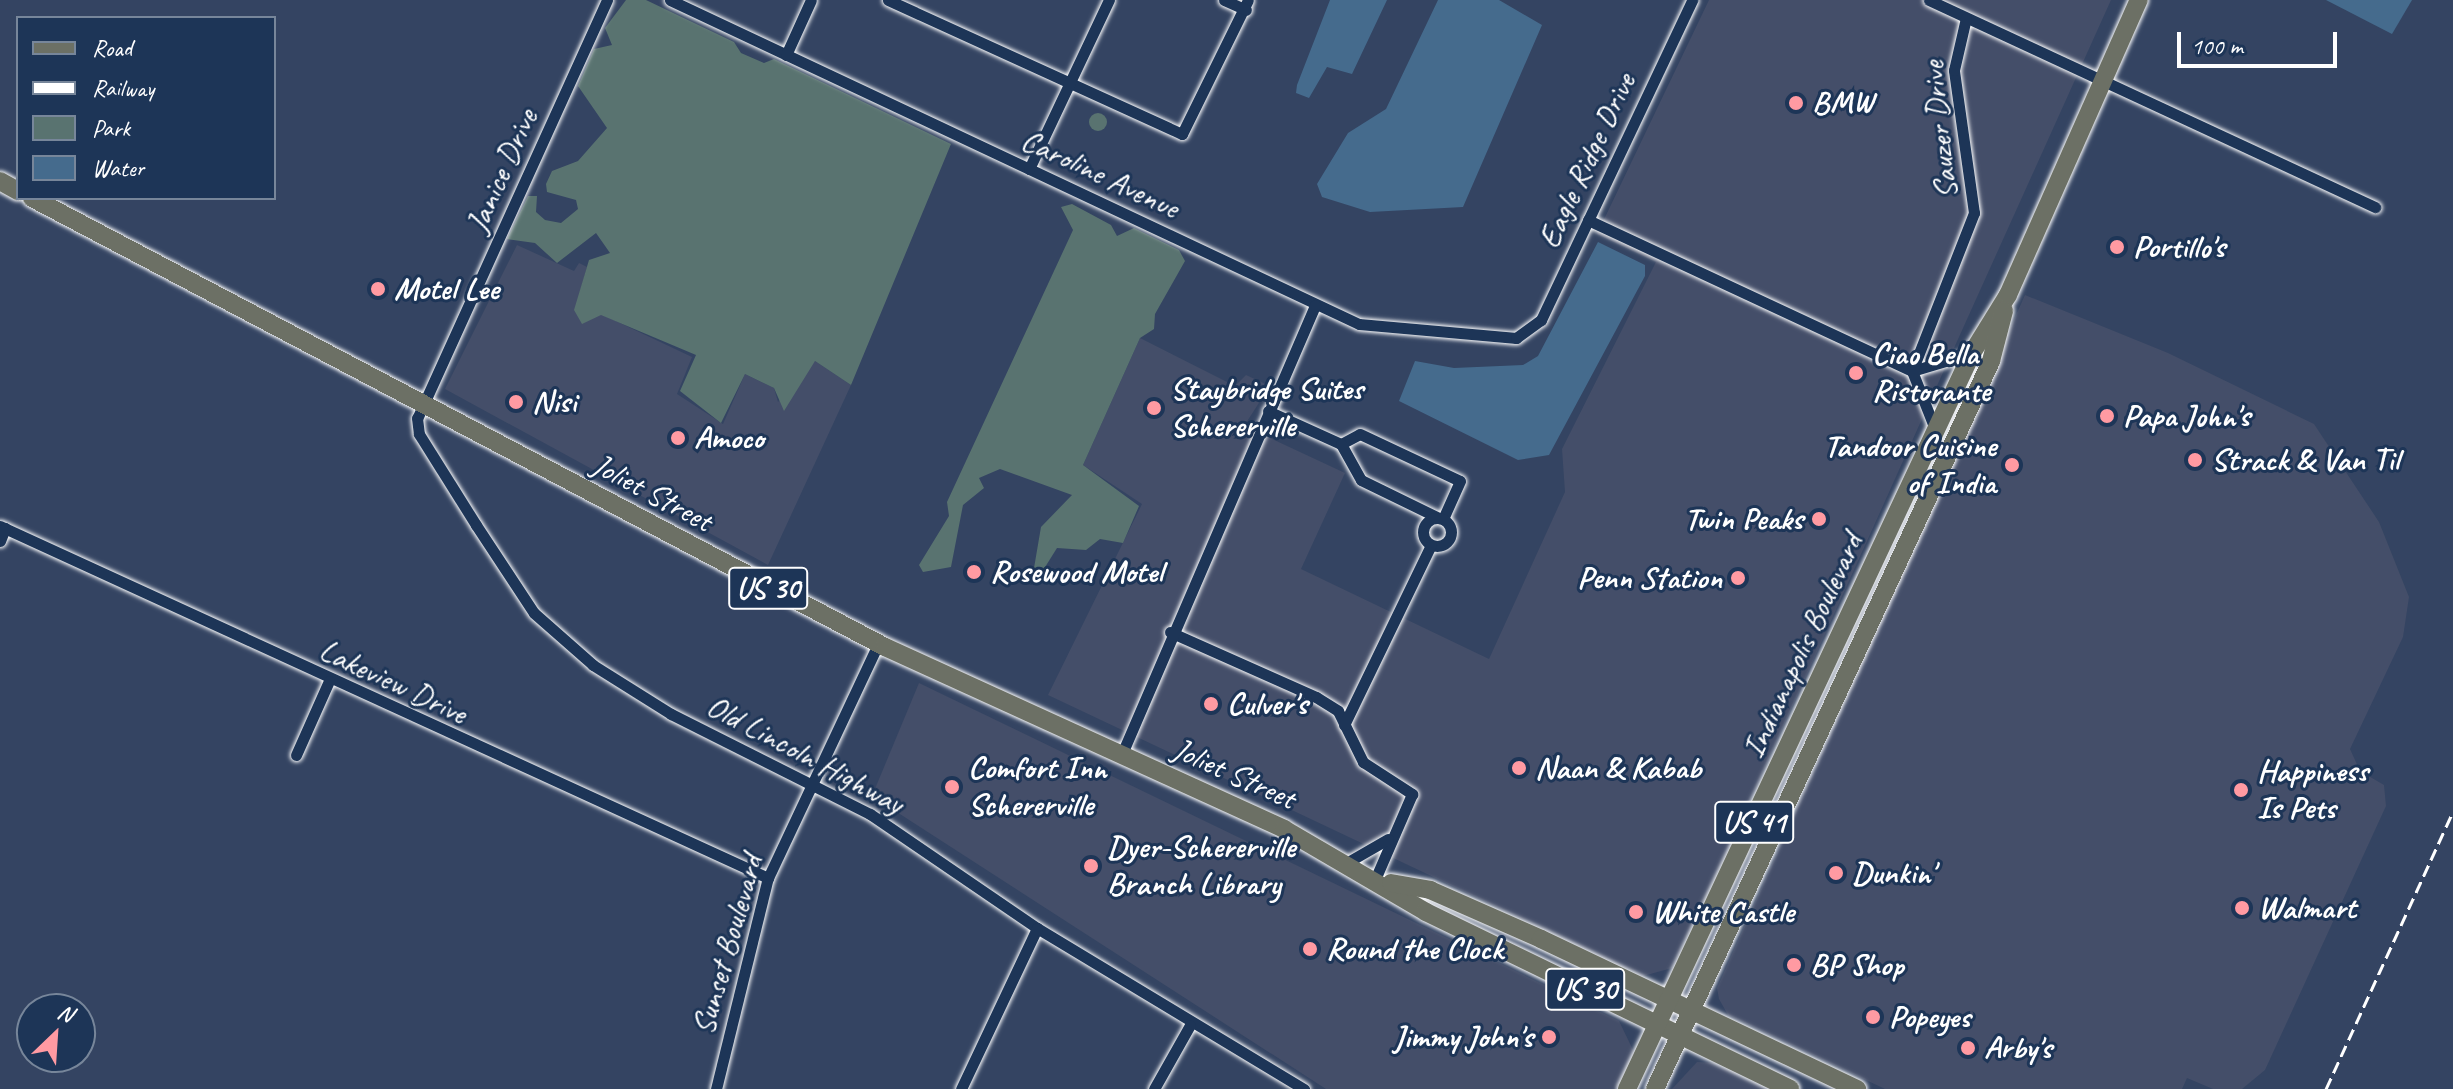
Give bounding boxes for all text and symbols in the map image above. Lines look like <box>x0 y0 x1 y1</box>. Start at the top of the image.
legend <box>16 16 276 200</box>
scale bar <box>2181 16 2341 66</box>
text: 100 m <box>2191 31 2243 61</box>
text: Road <box>92 33 132 63</box>
street label: Sauzer Drive <box>1914 59 1966 201</box>
street label: Eagle Ridge Drive <box>1530 67 1644 255</box>
text: Railway <box>92 73 154 103</box>
place label: BMW <box>1812 84 1874 122</box>
marker: BMW <box>1787 94 1805 112</box>
street label: Janice Drive <box>458 103 546 239</box>
text: Park <box>92 113 130 143</box>
street label: Caroline Avenue <box>1015 121 1185 227</box>
text: Water <box>92 153 144 183</box>
place label: Portillo's <box>2133 228 2225 266</box>
marker: Portillo's <box>2108 238 2126 256</box>
place label: Motel Lee <box>394 270 499 308</box>
marker: Motel Lee <box>369 280 387 298</box>
place label: Ciao Bella Ristorante <box>1872 336 1990 411</box>
marker: Ciao Bella Ristorante <box>1847 364 1865 382</box>
place label: Staybridge Suites Schererville <box>1170 371 1363 446</box>
place label: Nisi <box>532 383 576 421</box>
marker: Nisi <box>507 393 525 411</box>
place label: Papa John's <box>2123 397 2250 435</box>
marker: Staybridge Suites Schererville <box>1145 399 1163 417</box>
marker: Papa John's <box>2098 407 2116 425</box>
place label: Amoco <box>694 419 764 457</box>
place label: Tandoor Cuisine of India <box>1824 428 1996 503</box>
marker: Amoco <box>669 429 687 447</box>
place label: Strack & Van Til <box>2211 441 2399 479</box>
street label: Joliet Street <box>585 445 719 541</box>
marker: Strack & Van Til <box>2186 451 2204 469</box>
marker: Tandoor Cuisine of India <box>2003 456 2021 474</box>
place label: Twin Peaks <box>1685 500 1803 538</box>
marker: Twin Peaks <box>1810 510 1828 528</box>
street label: Indianapolis Boulevard <box>1734 528 1872 764</box>
place label: Rosewood Motel <box>990 553 1163 591</box>
place label: Penn Station <box>1575 559 1722 597</box>
road number: US 30 <box>728 562 808 614</box>
marker: Rosewood Motel <box>965 563 983 581</box>
marker: Penn Station <box>1729 569 1747 587</box>
street label: Lakeview Drive <box>313 631 473 733</box>
place label: Culver's <box>1227 685 1308 723</box>
street label: Old Lincoln Highway <box>700 687 910 823</box>
marker: Culver's <box>1202 695 1220 713</box>
street label: Joliet Street <box>1167 730 1301 818</box>
place label: Naan & Kabab <box>1535 749 1701 787</box>
place label: Comfort Inn Schererville <box>968 750 1106 825</box>
place label: Happiness Is Pets <box>2257 753 2368 828</box>
marker: Naan & Kabab <box>1510 759 1528 777</box>
marker: Comfort Inn Schererville <box>943 778 961 796</box>
marker: Happiness Is Pets <box>2232 781 2250 799</box>
road number: US 41 <box>1714 796 1794 848</box>
place label: Dyer-Schererville Branch Library <box>1107 829 1295 904</box>
street label: Sunset Boulevard <box>684 851 772 1039</box>
place label: Dunkin' <box>1852 854 1934 892</box>
marker: Dyer-Schererville Branch Library <box>1082 857 1100 875</box>
marker: Dunkin' <box>1827 864 1845 882</box>
place label: Walmart <box>2258 889 2356 927</box>
place label: White Castle <box>1652 893 1794 931</box>
marker: Walmart <box>2233 899 2251 917</box>
marker: White Castle <box>1627 903 1645 921</box>
place label: Round the Clock <box>1326 930 1502 968</box>
marker: Round the Clock <box>1301 940 1319 958</box>
place label: BP Shop <box>1810 946 1905 984</box>
marker: BP Shop <box>1785 956 1803 974</box>
road number: US 30 <box>1545 963 1625 1015</box>
north arrow <box>16 993 96 1073</box>
text: N <box>53 997 77 1029</box>
place label: Popeyes <box>1889 998 1970 1036</box>
marker: Popeyes <box>1864 1008 1882 1026</box>
place label: Jimmy John's <box>1394 1018 1533 1056</box>
marker: Jimmy John's <box>1540 1028 1558 1046</box>
place label: Arby's <box>1984 1029 2052 1067</box>
marker: Arby's <box>1959 1039 1977 1057</box>

